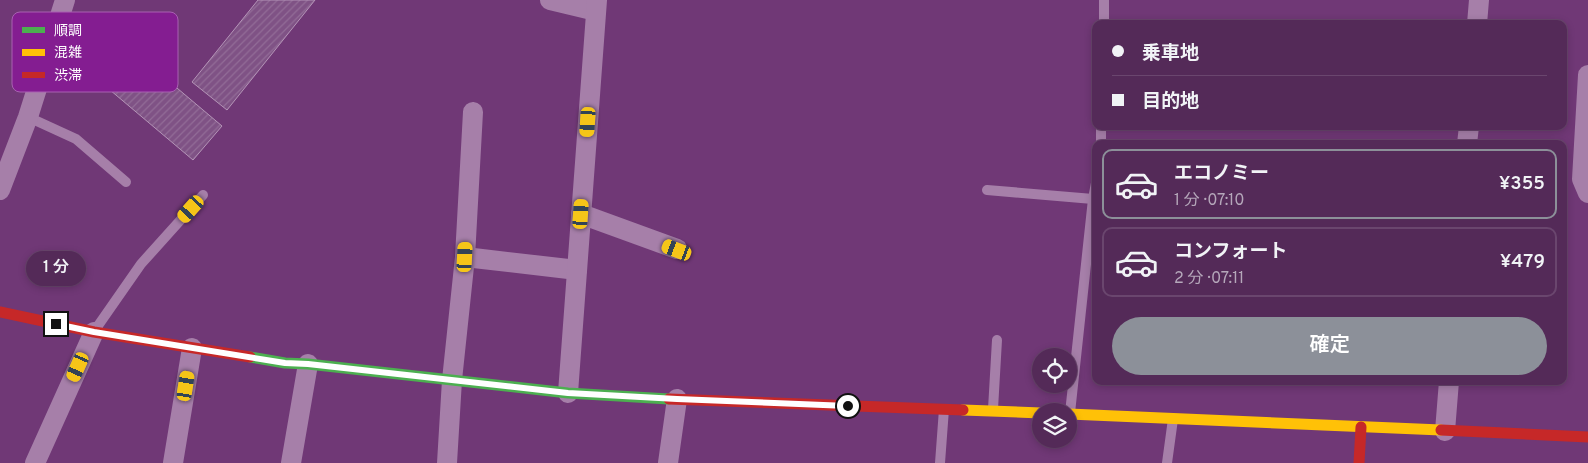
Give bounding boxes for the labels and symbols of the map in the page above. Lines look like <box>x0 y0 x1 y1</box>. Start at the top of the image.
legend <box>12 12 178 92</box>
text: 順調 <box>54 23 82 40</box>
text: 混雑 <box>54 44 82 62</box>
text: 渋滞 <box>54 68 82 85</box>
car <box>579 107 596 137</box>
car <box>175 193 206 225</box>
car <box>572 199 589 229</box>
car <box>660 238 693 262</box>
car <box>456 242 473 272</box>
callout: 1 分 <box>26 252 86 286</box>
route end <box>45 313 67 335</box>
car <box>65 350 90 384</box>
car <box>176 370 195 402</box>
route start <box>837 395 859 417</box>

